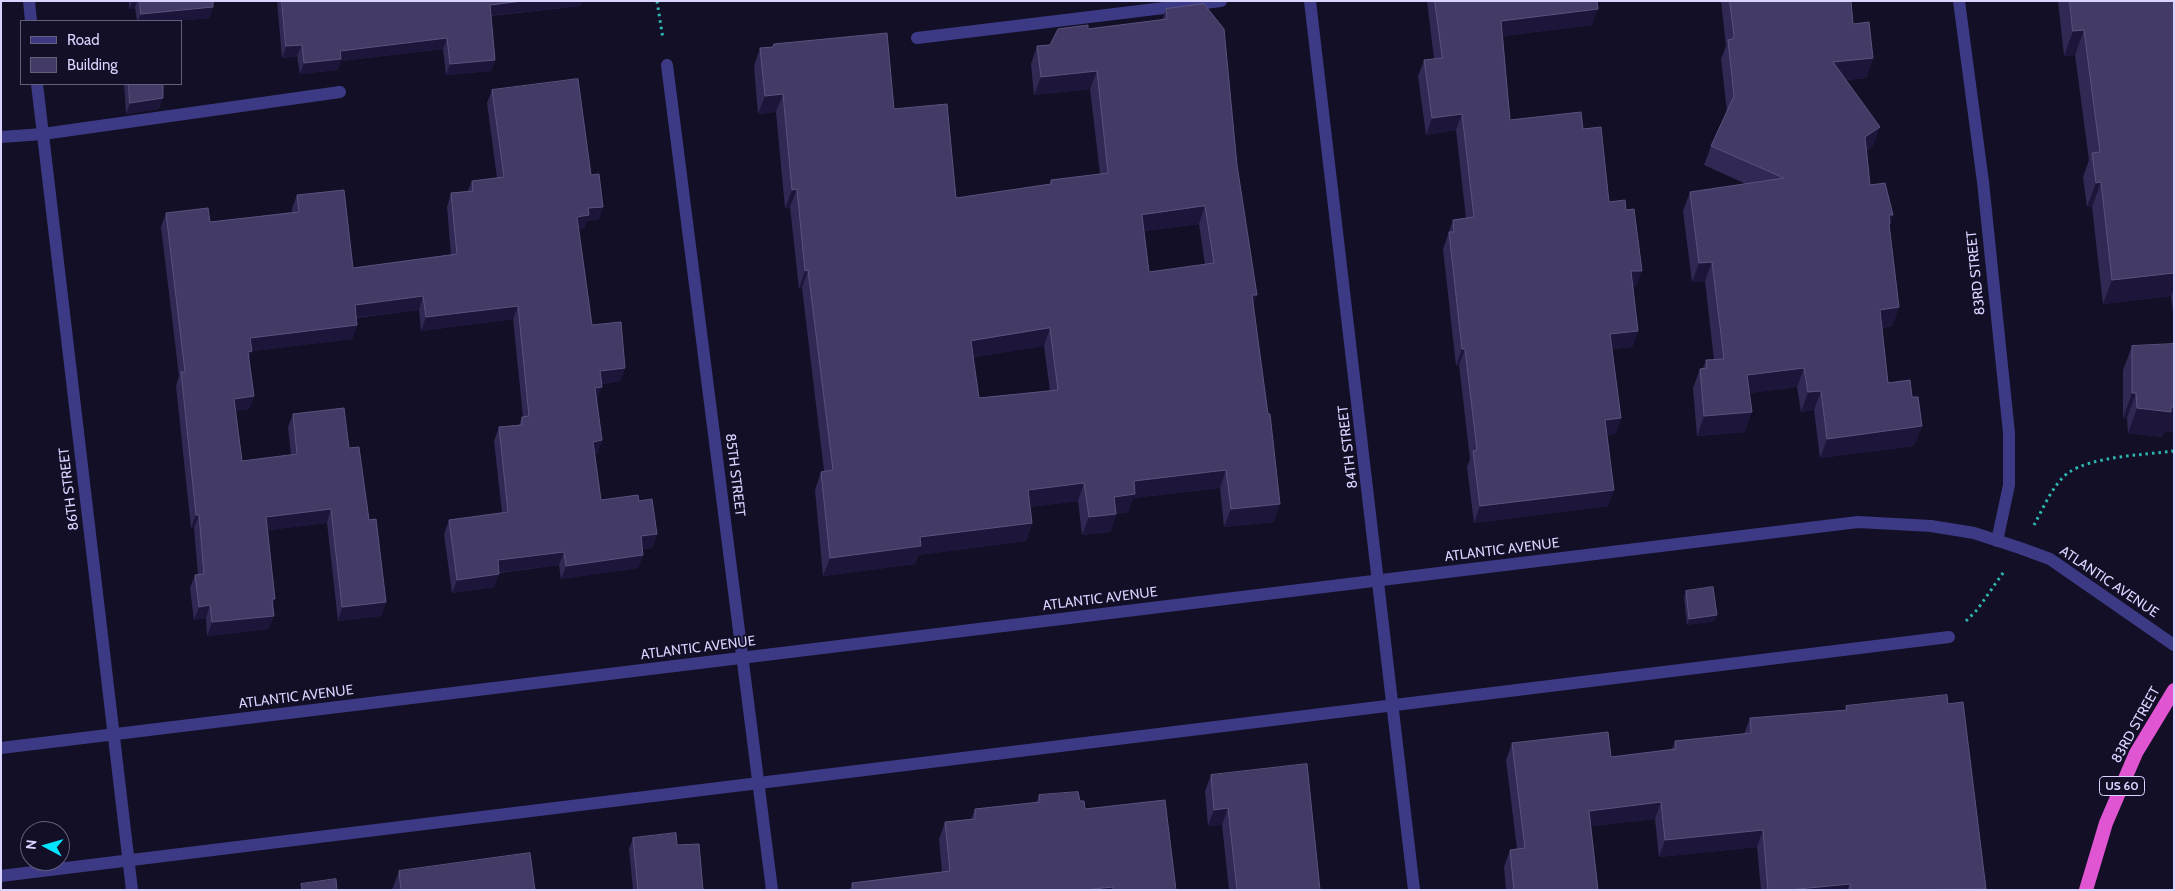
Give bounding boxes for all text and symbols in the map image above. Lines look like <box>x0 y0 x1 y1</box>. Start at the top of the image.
legend <box>20 20 182 85</box>
text: Road <box>67 31 100 49</box>
text: Building <box>67 56 118 74</box>
street label: 83RD STREET <box>1963 230 1989 316</box>
street label: 84TH STREET <box>1335 404 1361 490</box>
street label: 85TH STREET <box>722 432 748 518</box>
street label: 86TH STREET <box>56 446 82 532</box>
street label: ATLANTIC AVENUE <box>1444 535 1560 565</box>
street label: ATLANTIC AVENUE <box>2056 543 2162 621</box>
street label: ATLANTIC AVENUE <box>1042 584 1158 614</box>
street label: ATLANTIC AVENUE <box>640 633 756 663</box>
street label: ATLANTIC AVENUE <box>238 682 354 712</box>
street label: 83RD STREET <box>2108 684 2164 766</box>
road number: US 60 <box>2100 776 2144 796</box>
north arrow <box>20 821 70 871</box>
text: N <box>22 839 41 850</box>

